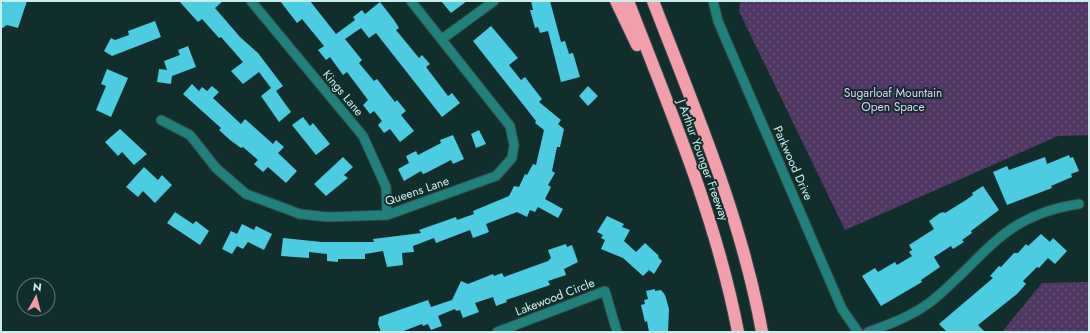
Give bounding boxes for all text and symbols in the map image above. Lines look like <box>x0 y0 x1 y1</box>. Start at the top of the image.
street label: Kings Lane <box>318 66 368 120</box>
park label: Sugarloaf Mountain Open Space <box>844 84 942 116</box>
street label: J Arthur Younger Freeway <box>672 95 734 224</box>
street label: Parkwood Drive <box>769 123 817 203</box>
street label: Queens Lane <box>383 172 451 210</box>
street label: Lakewood Circle <box>513 274 597 320</box>
north arrow <box>16 277 56 317</box>
text: N <box>32 279 43 296</box>

